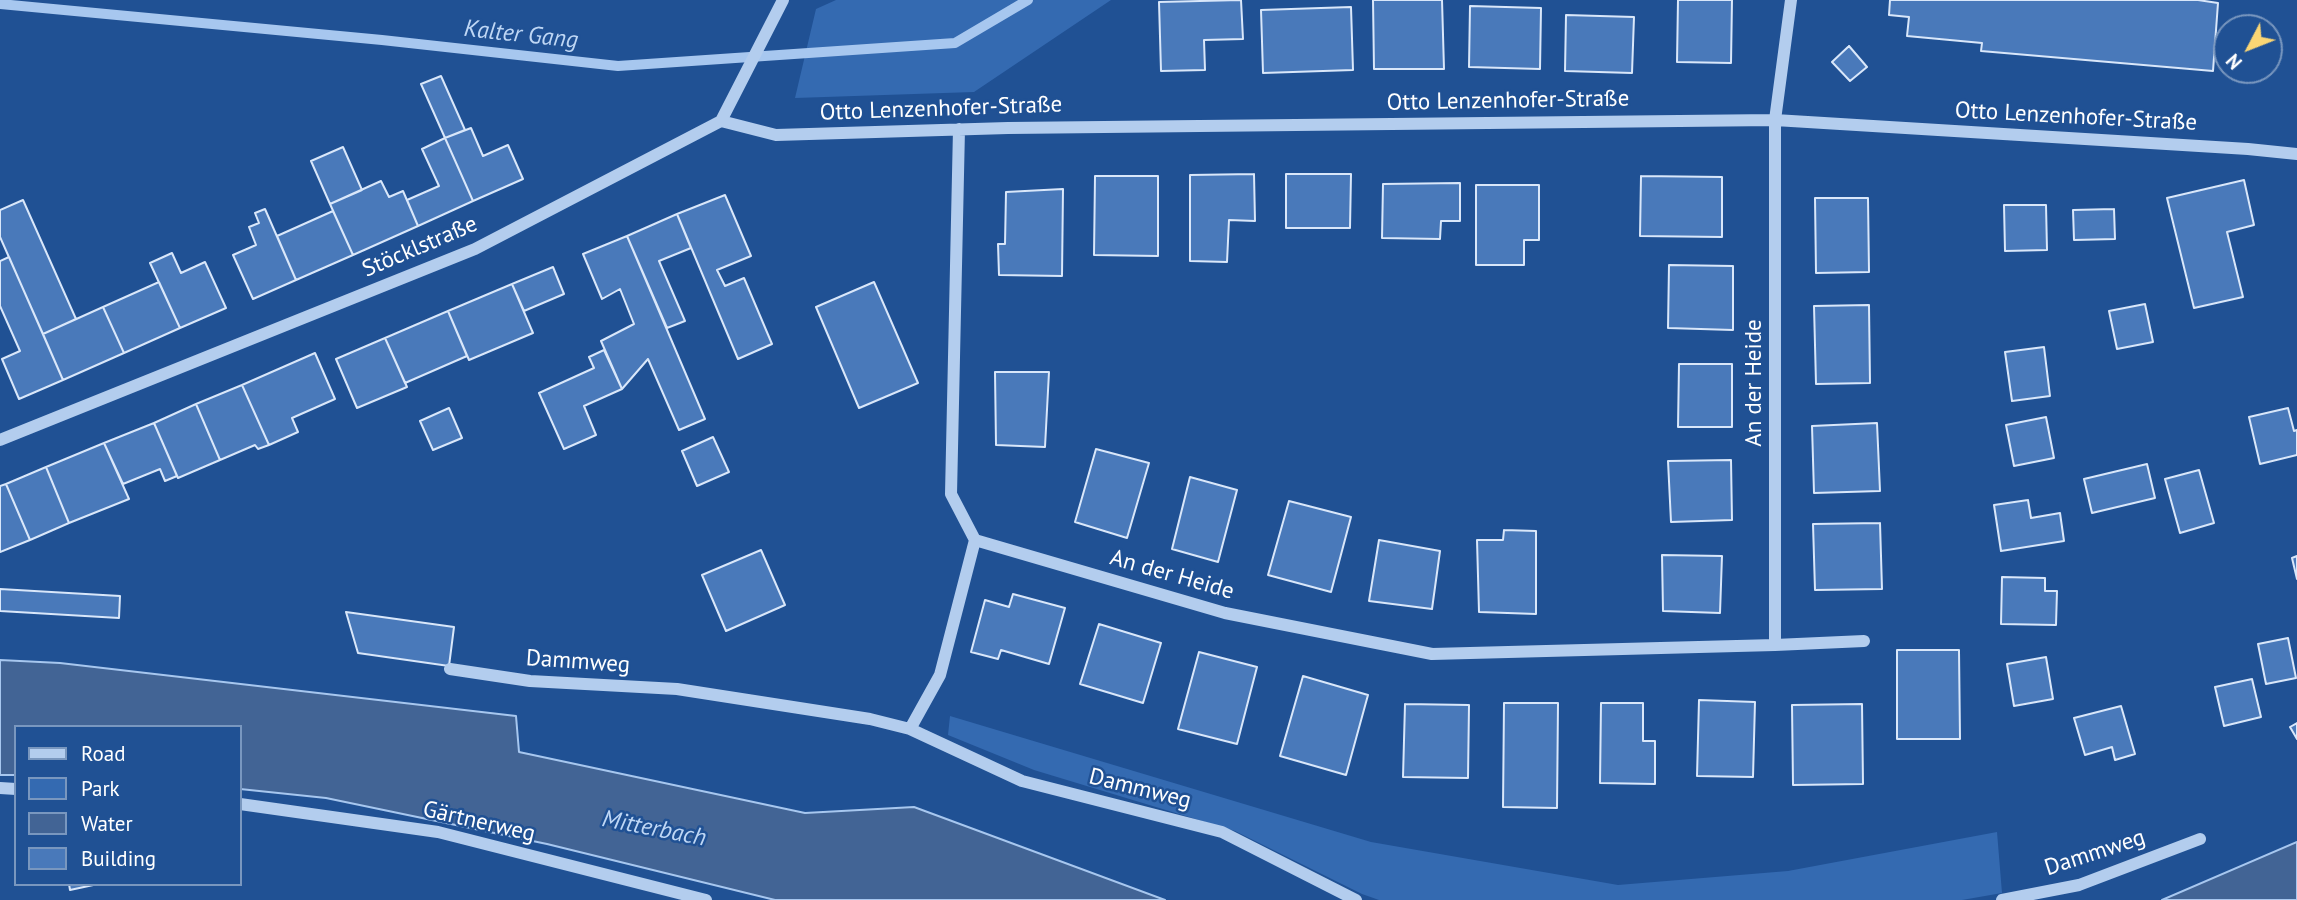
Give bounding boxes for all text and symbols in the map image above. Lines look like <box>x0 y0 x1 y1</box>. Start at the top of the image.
north arrow <box>2213 14 2283 84</box>
water label: Kalter Gang <box>463 15 579 55</box>
text: N <box>2221 49 2247 74</box>
street label: Otto Lenzenhofer-Straße <box>1386 85 1630 117</box>
street label: Otto Lenzenhofer-Straße <box>819 91 1063 127</box>
street label: Otto Lenzenhofer-Straße <box>1954 97 2198 137</box>
street label: Stöcklstraße <box>358 210 482 284</box>
street label: An der Heide <box>1740 319 1768 447</box>
street label: An der Heide <box>1107 544 1237 606</box>
street label: Dammweg <box>525 645 631 679</box>
legend <box>14 725 242 886</box>
text: Road <box>81 740 125 767</box>
street label: Dammweg <box>1086 763 1194 815</box>
text: Park <box>81 775 120 802</box>
street label: Gärtnerweg <box>420 796 538 848</box>
water label: Mitterbach <box>600 805 708 853</box>
text: Water <box>81 810 133 837</box>
street label: Dammweg <box>2041 824 2149 882</box>
text: Building <box>81 845 156 872</box>

